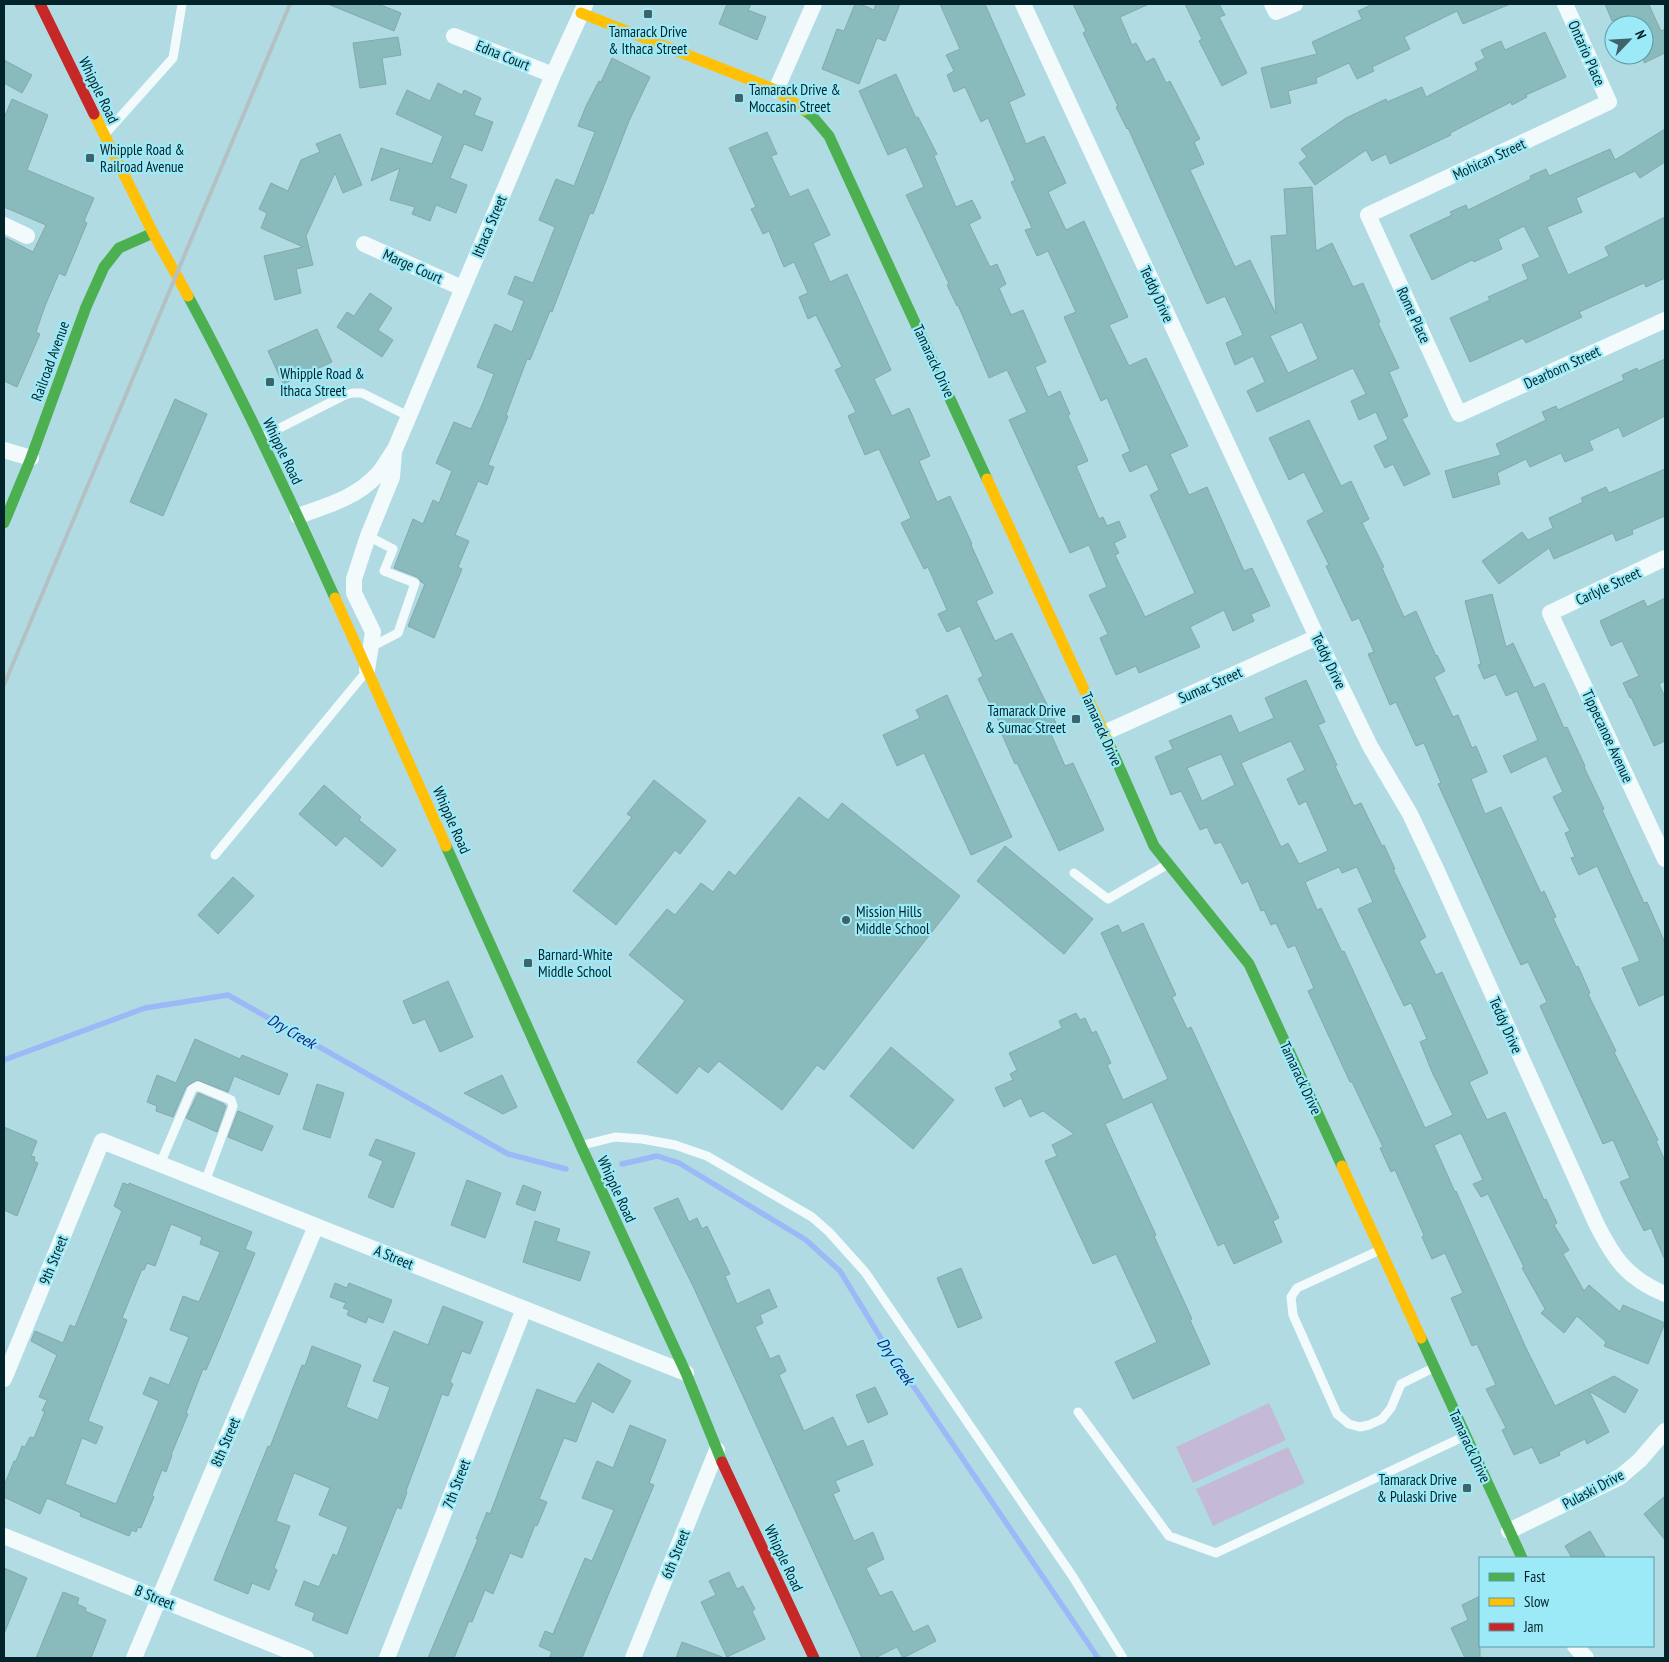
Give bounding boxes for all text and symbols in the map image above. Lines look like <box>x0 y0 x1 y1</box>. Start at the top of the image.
marker: Tamarack Drive & Ithaca Street <box>642 8 654 20</box>
north arrow <box>1604 15 1654 65</box>
street label: Ontario Place <box>1564 17 1610 89</box>
place label: Tamarack Drive & Ithaca Street <box>609 22 687 58</box>
text: N <box>1631 27 1651 42</box>
street label: Edna Court <box>473 36 533 74</box>
street label: Whipple Road <box>75 54 123 126</box>
place label: Tamarack Drive & Moccasin Street <box>749 80 841 116</box>
marker: Tamarack Drive & Moccasin Street <box>733 92 745 104</box>
street label: Mohican Street <box>1450 134 1528 184</box>
place label: Whipple Road & Railroad Avenue <box>100 140 184 176</box>
marker: Whipple Road & Railroad Avenue <box>84 152 96 164</box>
street label: Ithaca Street <box>467 192 511 260</box>
street label: Marge Court <box>380 244 446 288</box>
street label: Teddy Drive <box>1136 263 1178 325</box>
street label: Rome Place <box>1393 284 1435 346</box>
street label: Railroad Avenue <box>27 318 73 404</box>
street label: Tamarack Drive <box>909 321 959 401</box>
street label: Dearborn Street <box>1521 341 1603 393</box>
place label: Whipple Road & Ithaca Street <box>280 364 364 400</box>
marker: Whipple Road & Ithaca Street <box>264 376 276 388</box>
street label: Whipple Road <box>259 415 307 487</box>
street label: Carlyle Street <box>1572 563 1644 609</box>
street label: Teddy Drive <box>1307 630 1351 692</box>
street label: Sumac Street <box>1175 662 1245 708</box>
street label: Tippecanoe Avenue <box>1578 686 1638 786</box>
street label: Tamarack Drive <box>1077 689 1127 769</box>
place label: Tamarack Drive & Sumac Street <box>985 701 1066 737</box>
marker: Tamarack Drive & Sumac Street <box>1070 713 1082 725</box>
street label: Whipple Road <box>429 783 475 857</box>
place label: Mission Hills Middle School <box>856 902 930 938</box>
marker: Mission Hills Middle School <box>840 914 852 926</box>
place label: Barnard-White Middle School <box>538 945 613 981</box>
marker: Barnard-White Middle School <box>522 957 534 969</box>
street label: Teddy Drive <box>1485 994 1527 1056</box>
water label: Dry Creek <box>264 1009 321 1054</box>
street label: Tamarack Drive <box>1276 1038 1326 1118</box>
street label: Whipple Road <box>593 1153 641 1225</box>
street label: 9th Street <box>35 1232 71 1288</box>
street label: A Street <box>372 1241 416 1273</box>
water label: Dry Creek <box>873 1334 920 1390</box>
street label: Tamarack Drive <box>1445 1406 1495 1486</box>
street label: 8th Street <box>206 1414 244 1470</box>
street label: 7th Street <box>438 1457 474 1511</box>
street label: Pulaski Drive <box>1559 1465 1627 1513</box>
place label: Tamarack Drive & Pulaski Drive <box>1377 1470 1457 1506</box>
marker: Tamarack Drive & Pulaski Drive <box>1461 1482 1473 1494</box>
street label: Whipple Road <box>760 1522 808 1594</box>
street label: 6th Street <box>657 1526 693 1582</box>
legend <box>1479 1557 1654 1647</box>
text: Fast <box>1524 1567 1545 1586</box>
street label: B Street <box>132 1580 178 1614</box>
text: Slow <box>1524 1592 1549 1611</box>
text: Jam <box>1523 1617 1543 1636</box>

